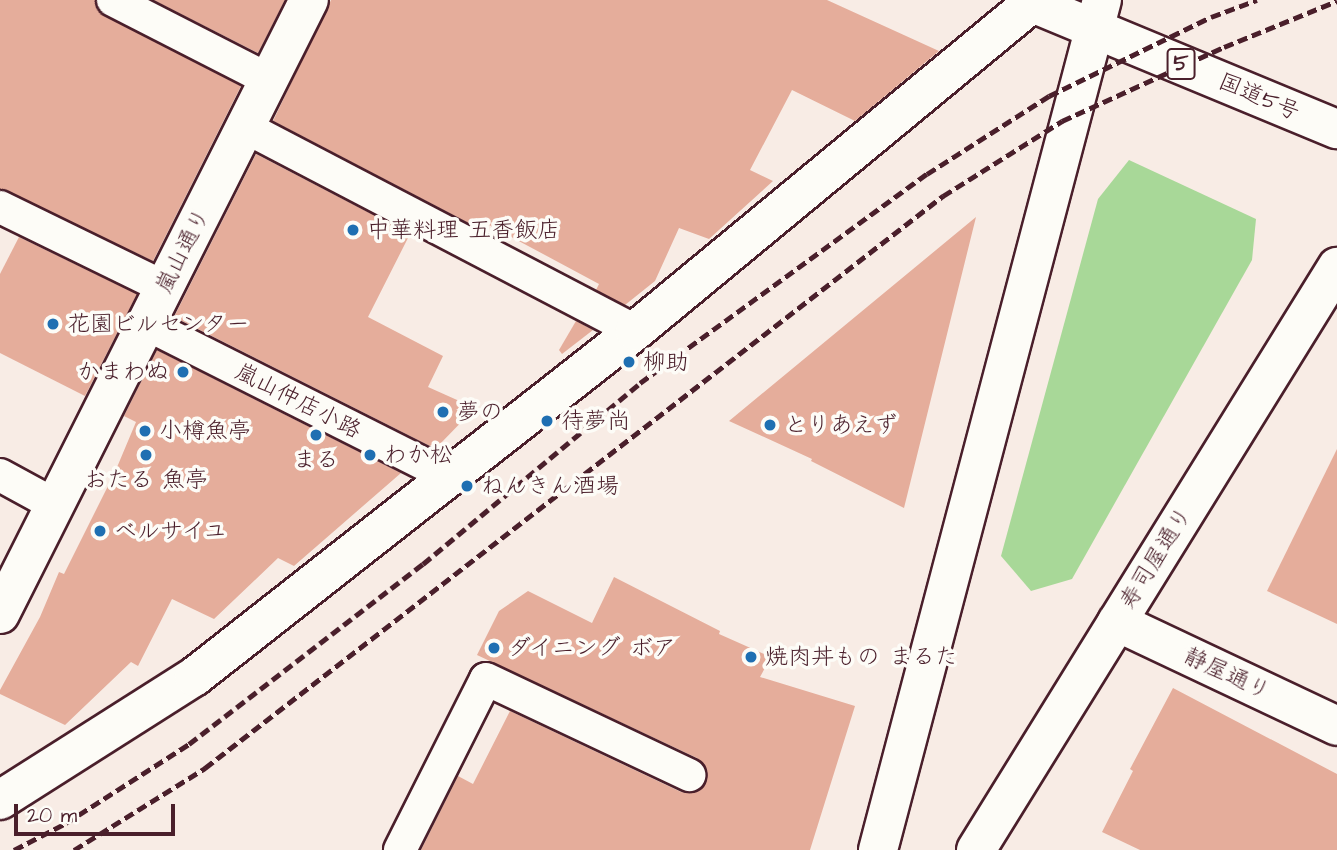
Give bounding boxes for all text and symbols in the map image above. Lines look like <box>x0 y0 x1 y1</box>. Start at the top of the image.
road number: 5 <box>1165 46 1197 82</box>
street label: 国道5号 <box>1214 68 1304 126</box>
street label: 嵐山通り <box>150 204 216 298</box>
place label: 中華料理 五香飯店 <box>367 216 560 244</box>
marker: 中華料理 五香飯店 <box>345 222 361 238</box>
place label: 花園ビルセンター <box>67 310 251 338</box>
marker: 花園ビルセンター <box>45 316 61 332</box>
place label: 柳助 <box>643 348 689 376</box>
marker: 柳助 <box>621 354 637 370</box>
street label: 嵐山仲店小路 <box>230 357 366 445</box>
place label: かまわぬ <box>77 358 169 386</box>
marker: かまわぬ <box>175 364 191 380</box>
place label: 夢の <box>457 398 503 426</box>
marker: 夢の <box>435 404 451 420</box>
place label: 待夢尚 <box>561 407 630 435</box>
place label: とりあえず <box>784 411 899 439</box>
marker: 待夢尚 <box>539 413 555 429</box>
place label: 小樽魚亭 <box>159 417 251 445</box>
marker: とりあえず <box>762 417 778 433</box>
marker: 小樽魚亭 <box>137 423 153 439</box>
marker: まる <box>308 427 324 443</box>
place label: わか松 <box>384 441 453 469</box>
place label: まる <box>293 446 339 474</box>
marker: おたる 魚亭 <box>138 447 154 463</box>
marker: わか松 <box>362 447 378 463</box>
place label: おたる 魚亭 <box>84 466 208 494</box>
place label: ねんきん酒場 <box>481 472 619 500</box>
marker: ねんきん酒場 <box>459 478 475 494</box>
street label: 寿司屋通り <box>1114 502 1198 614</box>
place label: ベルサイユ <box>114 517 229 545</box>
marker: ベルサイユ <box>92 523 108 539</box>
place label: ダイニング ボア <box>508 634 678 662</box>
marker: ダイニング ボア <box>486 640 502 656</box>
street label: 静屋通り <box>1179 642 1275 706</box>
place label: 焼肉丼もの まるた <box>765 643 958 671</box>
marker: 焼肉丼もの まるた <box>743 649 759 665</box>
scale bar <box>18 790 178 834</box>
text: 20 m <box>27 801 77 830</box>

